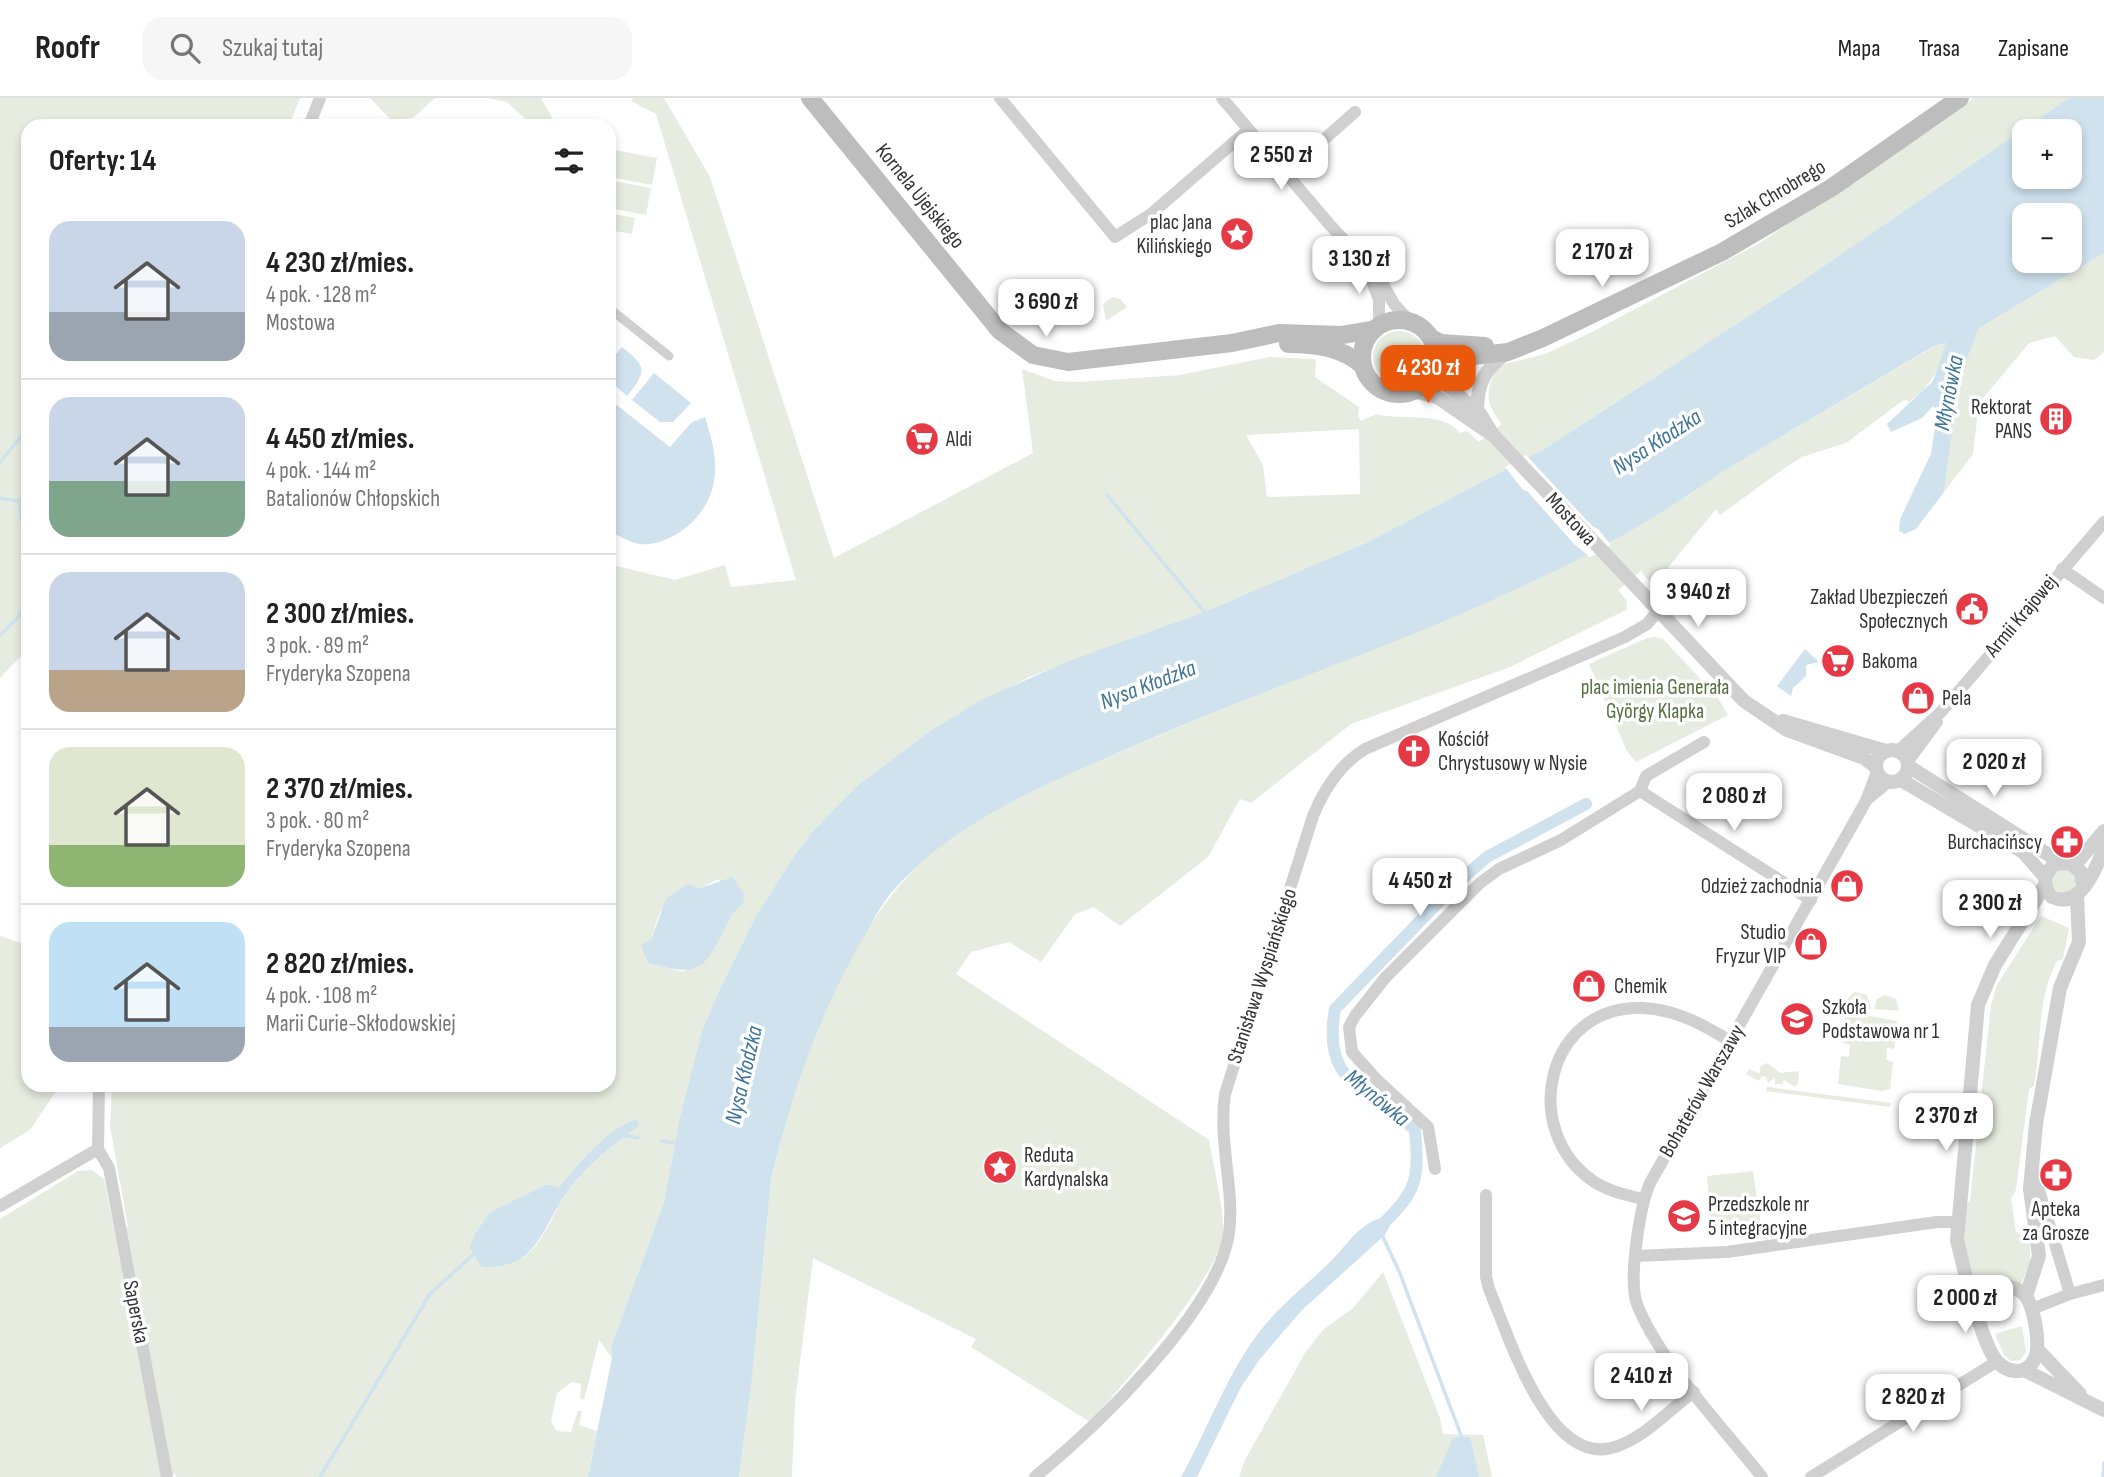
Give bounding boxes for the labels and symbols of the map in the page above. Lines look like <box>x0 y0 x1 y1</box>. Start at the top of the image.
pin: 2 550 zł <box>1209 132 1353 192</box>
street label: Kornela Ujejskiego <box>870 138 970 254</box>
street label: Szlak Chrobrego <box>1720 154 1830 234</box>
place label: plac Jana Kilińskiego <box>1136 210 1212 259</box>
place icon: plac Jana Kilińskiego <box>1218 215 1256 253</box>
pin: 2 170 zł <box>1530 230 1674 289</box>
pin: 3 130 zł <box>1287 236 1431 296</box>
pin: 3 690 zł <box>974 280 1118 339</box>
pin: 4 230 zł <box>1356 345 1500 405</box>
water label: Młynówka <box>1928 352 1970 433</box>
place label: Rektorat PANS <box>1971 395 2032 444</box>
building icon: Rektorat PANS <box>2037 400 2075 438</box>
water label: Nysa Kłodzka <box>1607 403 1707 481</box>
supermarket icon: Aldi <box>903 420 941 458</box>
place label: Aldi <box>945 427 972 452</box>
street label: Mostowa <box>1540 487 1602 551</box>
pin: 3 940 zł <box>1626 570 1770 629</box>
street label: Armii Krajowej <box>1979 570 2063 663</box>
place label: Zakład Ubezpieczeń Społecznych <box>1810 585 1948 634</box>
public building icon: Zakład Ubezpieczeń Społecznych <box>1953 590 1991 628</box>
supermarket icon: Bakoma <box>1819 642 1857 680</box>
place label: Bakoma <box>1862 649 1917 674</box>
water label: Nysa Kłodzka <box>1096 654 1200 716</box>
park label: plac imienia Generała György Klapka <box>1581 675 1729 724</box>
shop icon: Pela <box>1899 679 1937 717</box>
place label: Pela <box>1942 686 1971 711</box>
place label: Kościół Chrystusowy w Nysie <box>1438 727 1587 776</box>
church icon: Kościół Chrystusowy w Nysie <box>1395 732 1433 770</box>
pin: 2 020 zł <box>1922 740 2066 799</box>
pin: 2 080 zł <box>1662 774 1806 833</box>
pharmacy icon: Burchacińscy <box>2048 823 2086 861</box>
place label: Burchacińscy <box>1948 830 2042 855</box>
pin: 4 450 zł <box>1348 858 1492 918</box>
shop icon: Odzież zachodnia <box>1828 867 1866 905</box>
place label: Odzież zachodnia <box>1701 874 1822 899</box>
pin: 2 300 zł <box>1918 880 2062 940</box>
street label: Stanisława Wyspiańskiego <box>1222 885 1302 1067</box>
place label: Studio Fryzur VIP <box>1715 920 1786 969</box>
shop icon: Studio Fryzur VIP <box>1792 925 1830 963</box>
shop icon: Chemik <box>1570 967 1608 1005</box>
place label: Chemik <box>1614 974 1667 999</box>
place label: Szkoła Podstawowa nr 1 <box>1822 995 1940 1044</box>
school or university icon: Szkoła Podstawowa nr 1 <box>1778 1000 1816 1038</box>
street label: Bohaterów Warszawy <box>1654 1020 1750 1162</box>
water label: Nysa Kłodzka <box>719 1022 769 1127</box>
water label: Młynówka <box>1339 1063 1416 1133</box>
pin: 2 370 zł <box>1874 1094 2018 1153</box>
place label: Reduta Kardynalska <box>1024 1143 1109 1192</box>
place icon: Reduta Kardynalska <box>981 1148 1019 1186</box>
pharmacy icon: Apteka za Grosze <box>2037 1156 2075 1194</box>
place label: Przedszkole nr 5 integracyjne <box>1708 1192 1809 1241</box>
school or university icon: Przedszkole nr 5 integracyjne <box>1665 1197 1703 1235</box>
place label: Apteka za Grosze <box>2023 1197 2089 1246</box>
pin: 2 000 zł <box>1893 1276 2037 1335</box>
street label: Saperska <box>118 1278 154 1346</box>
pin: 2 410 zł <box>1569 1354 1713 1413</box>
pin: 2 820 zł <box>1841 1374 1985 1434</box>

